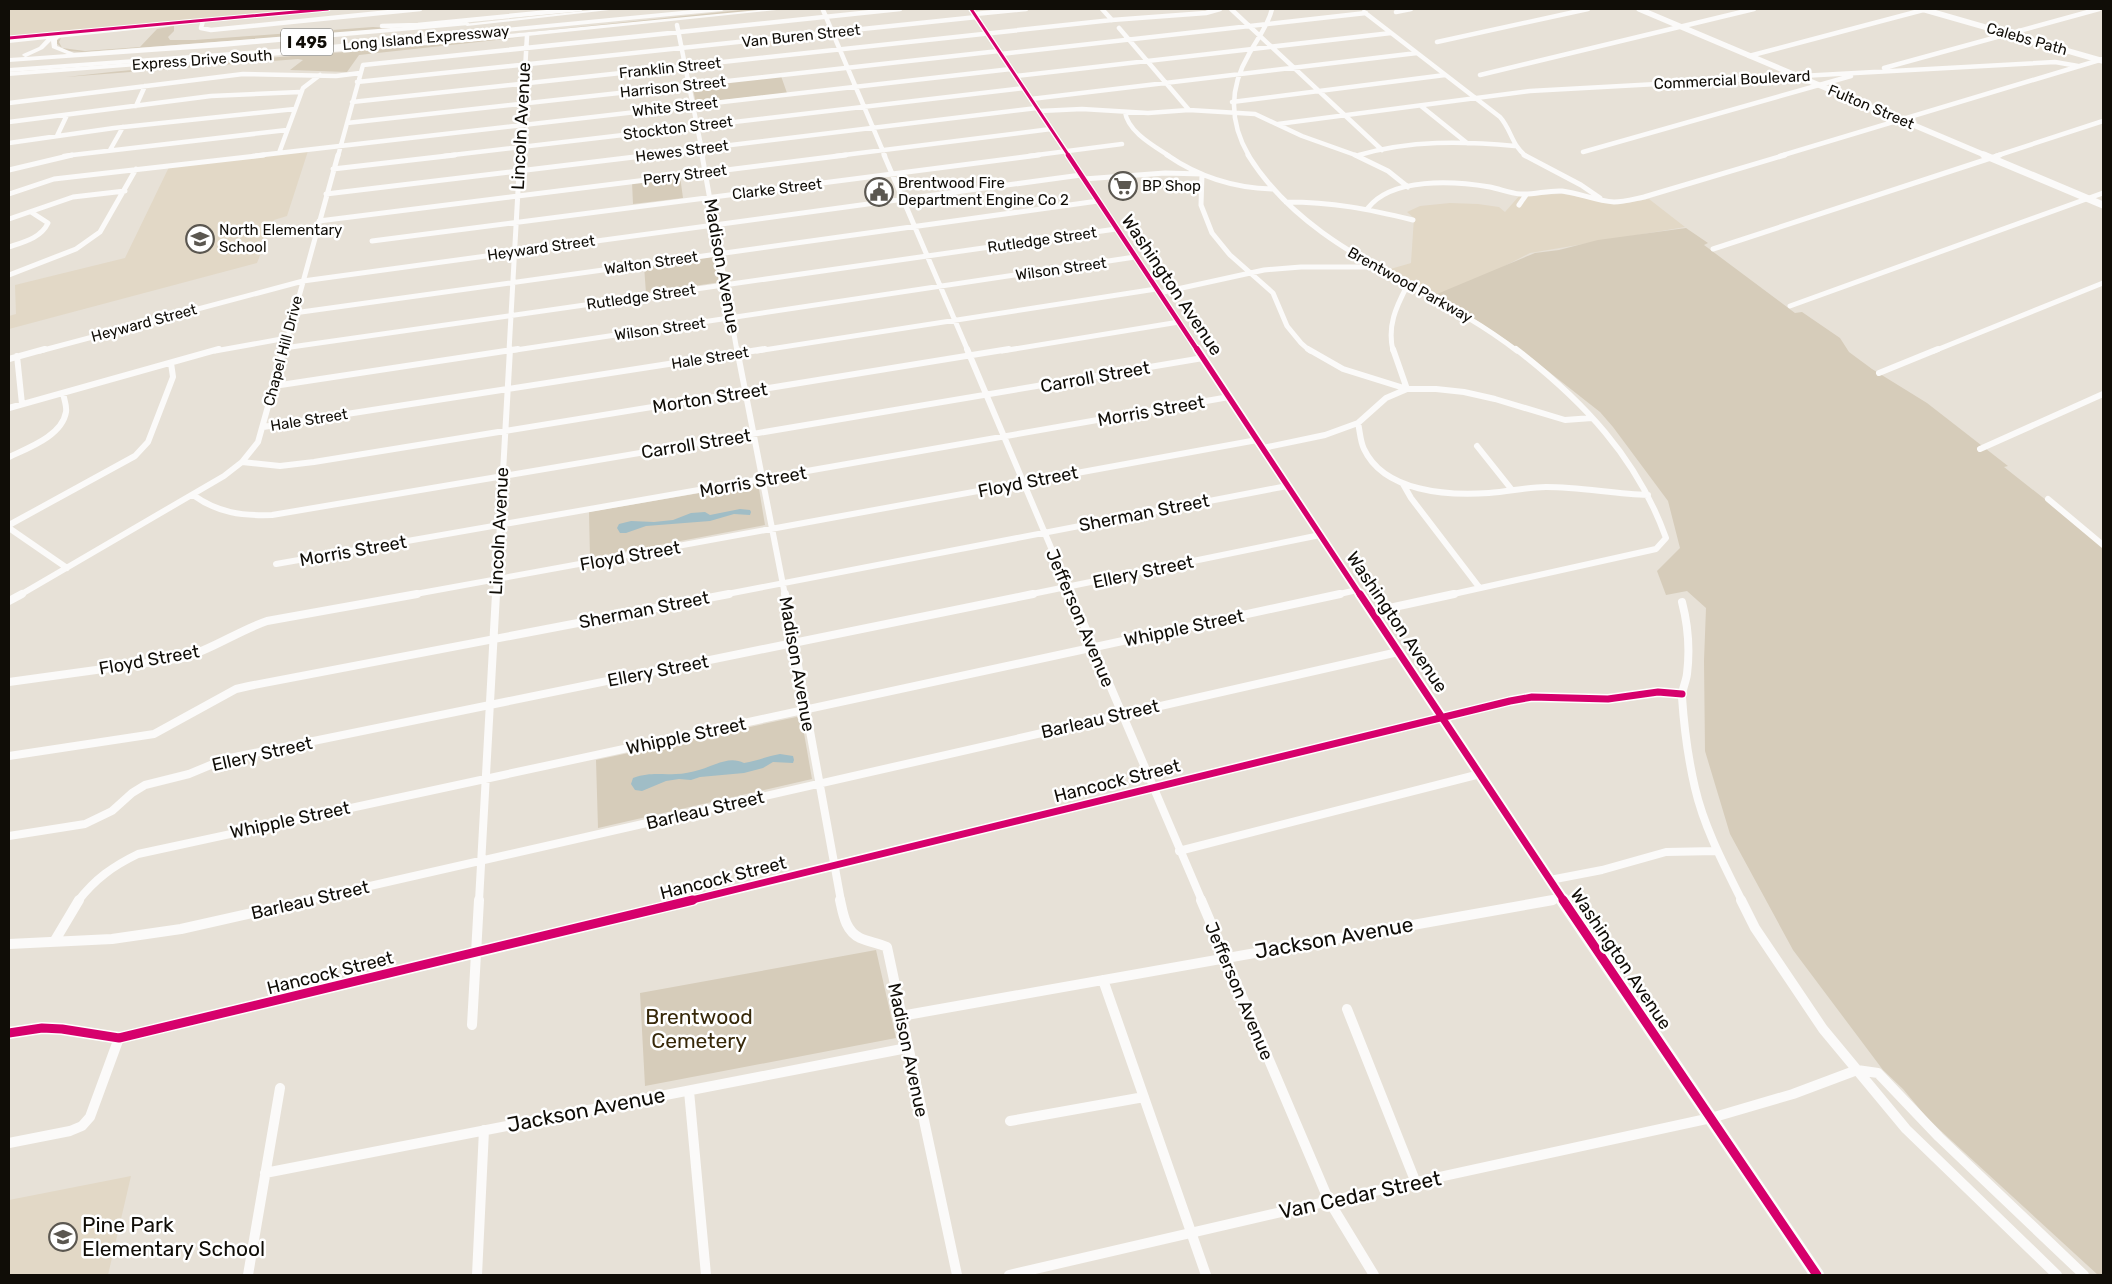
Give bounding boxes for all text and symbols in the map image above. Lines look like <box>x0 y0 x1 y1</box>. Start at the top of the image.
street label: Calebs Path <box>1984 19 2070 59</box>
street label: Van Buren Street <box>741 21 861 51</box>
street label: Long Island Expressway <box>342 22 510 54</box>
road number: I 495 <box>281 28 333 56</box>
street label: Express Drive South <box>131 46 273 74</box>
street label: Franklin Street <box>618 54 722 82</box>
street label: Lincoln Avenue <box>507 62 535 190</box>
street label: Commercial Boulevard <box>1653 67 1811 93</box>
street label: Harrison Street <box>619 72 727 102</box>
street label: Fulton Street <box>1825 81 1917 133</box>
street label: White Street <box>631 94 719 120</box>
street label: Stockton Street <box>622 112 734 144</box>
street label: Hewes Street <box>634 136 730 166</box>
street label: Perry Street <box>642 161 728 189</box>
supermarket icon: BP Shop <box>1108 171 1138 201</box>
place label: Brentwood Fire Department Engine Co 2 <box>898 174 1069 209</box>
street label: Clarke Street <box>731 175 823 203</box>
public building icon: Brentwood Fire Department Engine Co 2 <box>864 177 894 207</box>
place label: BP Shop <box>1142 177 1201 195</box>
street label: Madison Avenue <box>699 197 745 335</box>
street label: Washington Avenue <box>1117 210 1227 360</box>
place label: North Elementary School <box>219 221 342 256</box>
street label: Rutledge Street <box>986 223 1098 257</box>
school or university icon: North Elementary School <box>185 224 215 254</box>
street label: Heyward Street <box>486 232 596 264</box>
street label: Brentwood Parkway <box>1344 243 1476 327</box>
street label: Walton Street <box>603 248 699 278</box>
street label: Wilson Street <box>1014 254 1108 284</box>
street label: Rutledge Street <box>585 280 697 314</box>
street label: Chapel Hill Drive <box>260 294 306 408</box>
street label: Heyward Street <box>89 300 199 346</box>
street label: Wilson Street <box>613 314 707 344</box>
street label: Hale Street <box>670 343 750 373</box>
street label: Carroll Street <box>1038 357 1152 397</box>
street label: Morton Street <box>651 378 769 418</box>
street label: Morris Street <box>1096 391 1206 431</box>
street label: Hale Street <box>269 405 349 435</box>
street label: Carroll Street <box>639 424 753 464</box>
street label: Morris Street <box>698 462 808 502</box>
street label: Floyd Street <box>976 462 1080 502</box>
street label: Lincoln Avenue <box>485 467 513 595</box>
street label: Sherman Street <box>1077 490 1211 536</box>
street label: Morris Street <box>298 531 408 571</box>
street label: Floyd Street <box>578 536 682 576</box>
street label: Jefferson Avenue <box>1041 546 1119 690</box>
street label: Washington Avenue <box>1342 547 1452 697</box>
street label: Ellery Street <box>1091 551 1195 593</box>
street label: Sherman Street <box>577 587 711 633</box>
street label: Madison Avenue <box>774 595 820 733</box>
street label: Whipple Street <box>1122 605 1246 651</box>
street label: Floyd Street <box>97 640 201 680</box>
street label: Ellery Street <box>606 650 710 692</box>
street label: Barleau Street <box>1039 695 1161 743</box>
street label: Whipple Street <box>624 713 748 759</box>
street label: Ellery Street <box>210 732 314 776</box>
street label: Hancock Street <box>1052 755 1182 807</box>
street label: Barleau Street <box>644 786 766 834</box>
street label: Whipple Street <box>228 797 352 843</box>
street label: Hancock Street <box>658 852 788 904</box>
street label: Barleau Street <box>249 876 371 924</box>
street label: Washington Avenue <box>1566 884 1676 1034</box>
street label: Jackson Avenue <box>1253 911 1415 964</box>
street label: Jefferson Avenue <box>1200 919 1278 1063</box>
street label: Hancock Street <box>265 947 395 999</box>
street label: Madison Avenue <box>883 981 933 1119</box>
park label: Brentwood Cemetery <box>645 1004 753 1053</box>
street label: Jackson Avenue <box>505 1082 667 1137</box>
street label: Van Cedar Street <box>1276 1165 1443 1224</box>
place label: Pine Park Elementary School <box>82 1212 265 1261</box>
school or university icon: Pine Park Elementary School <box>48 1222 78 1252</box>

